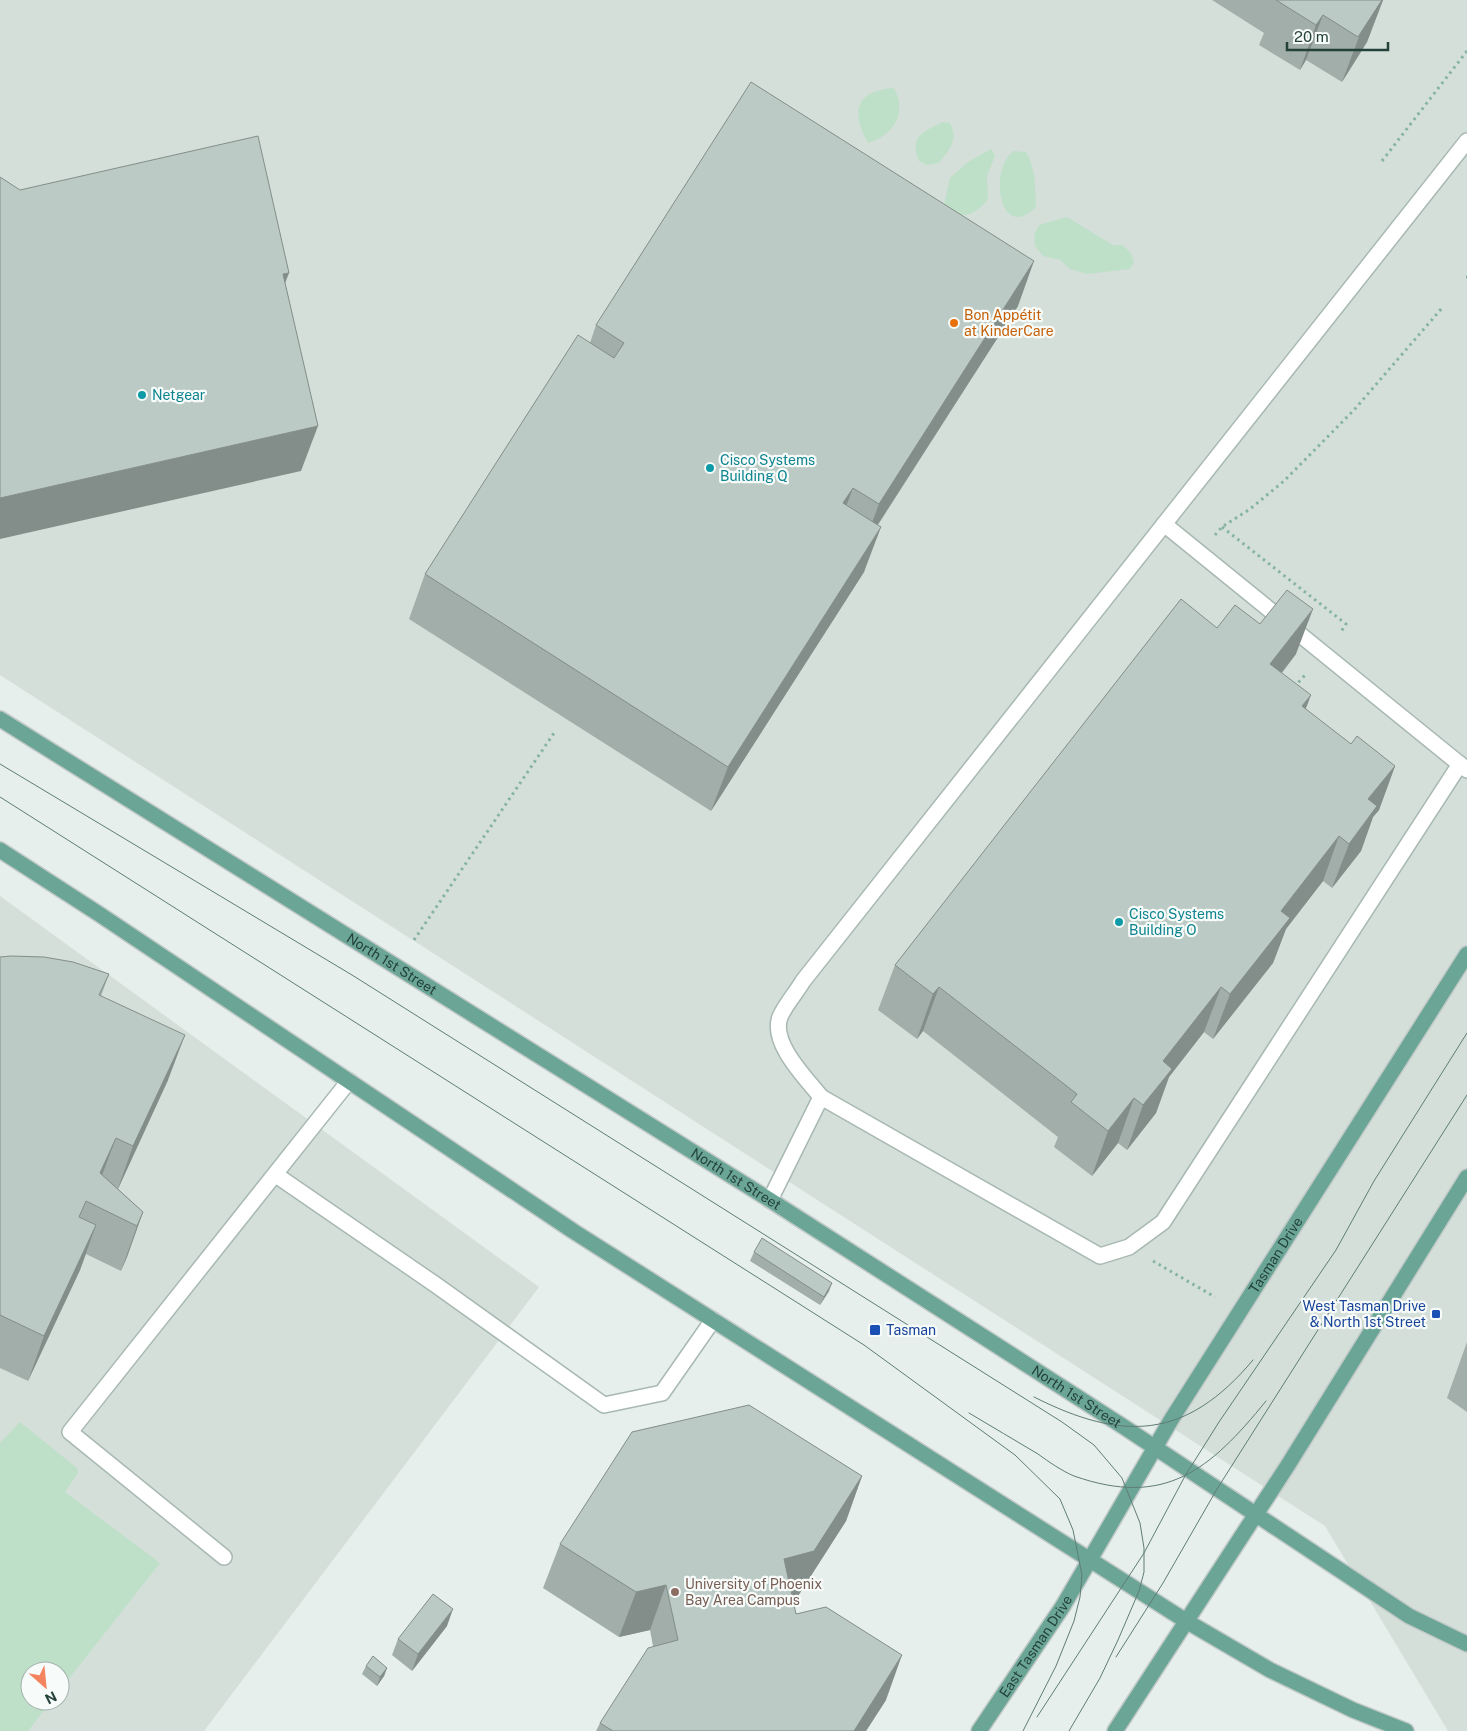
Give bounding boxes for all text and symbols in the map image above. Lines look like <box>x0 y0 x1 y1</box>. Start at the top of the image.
scale bar <box>1287 20 1388 52</box>
text: 20 m <box>1294 28 1329 45</box>
place label: Bon Appétit at KinderCare <box>964 307 1054 339</box>
marker: Bon Appétit at KinderCare <box>948 317 960 329</box>
place label: Netgear <box>152 387 205 403</box>
marker: Netgear <box>136 389 148 401</box>
place label: Cisco Systems Building Q <box>720 452 815 484</box>
marker: Cisco Systems Building Q <box>704 462 716 474</box>
place label: Cisco Systems Building O <box>1129 906 1224 938</box>
marker: Cisco Systems Building O <box>1113 916 1125 928</box>
street label: North 1st Street <box>344 930 440 998</box>
street label: North 1st Street <box>688 1145 784 1213</box>
street label: Tasman Drive <box>1246 1214 1306 1296</box>
place label: West Tasman Drive & North 1st Street <box>1303 1298 1426 1330</box>
marker: West Tasman Drive & North 1st Street <box>1430 1308 1442 1320</box>
place label: Tasman <box>886 1322 936 1338</box>
marker: Tasman <box>868 1323 882 1337</box>
street label: North 1st Street <box>1029 1362 1124 1431</box>
place label: University of Phoenix Bay Area Campus <box>685 1576 822 1608</box>
marker: University of Phoenix Bay Area Campus <box>669 1586 681 1598</box>
street label: East Tasman Drive <box>996 1592 1075 1700</box>
north arrow <box>20 1661 70 1711</box>
text: N <box>42 1688 59 1707</box>

